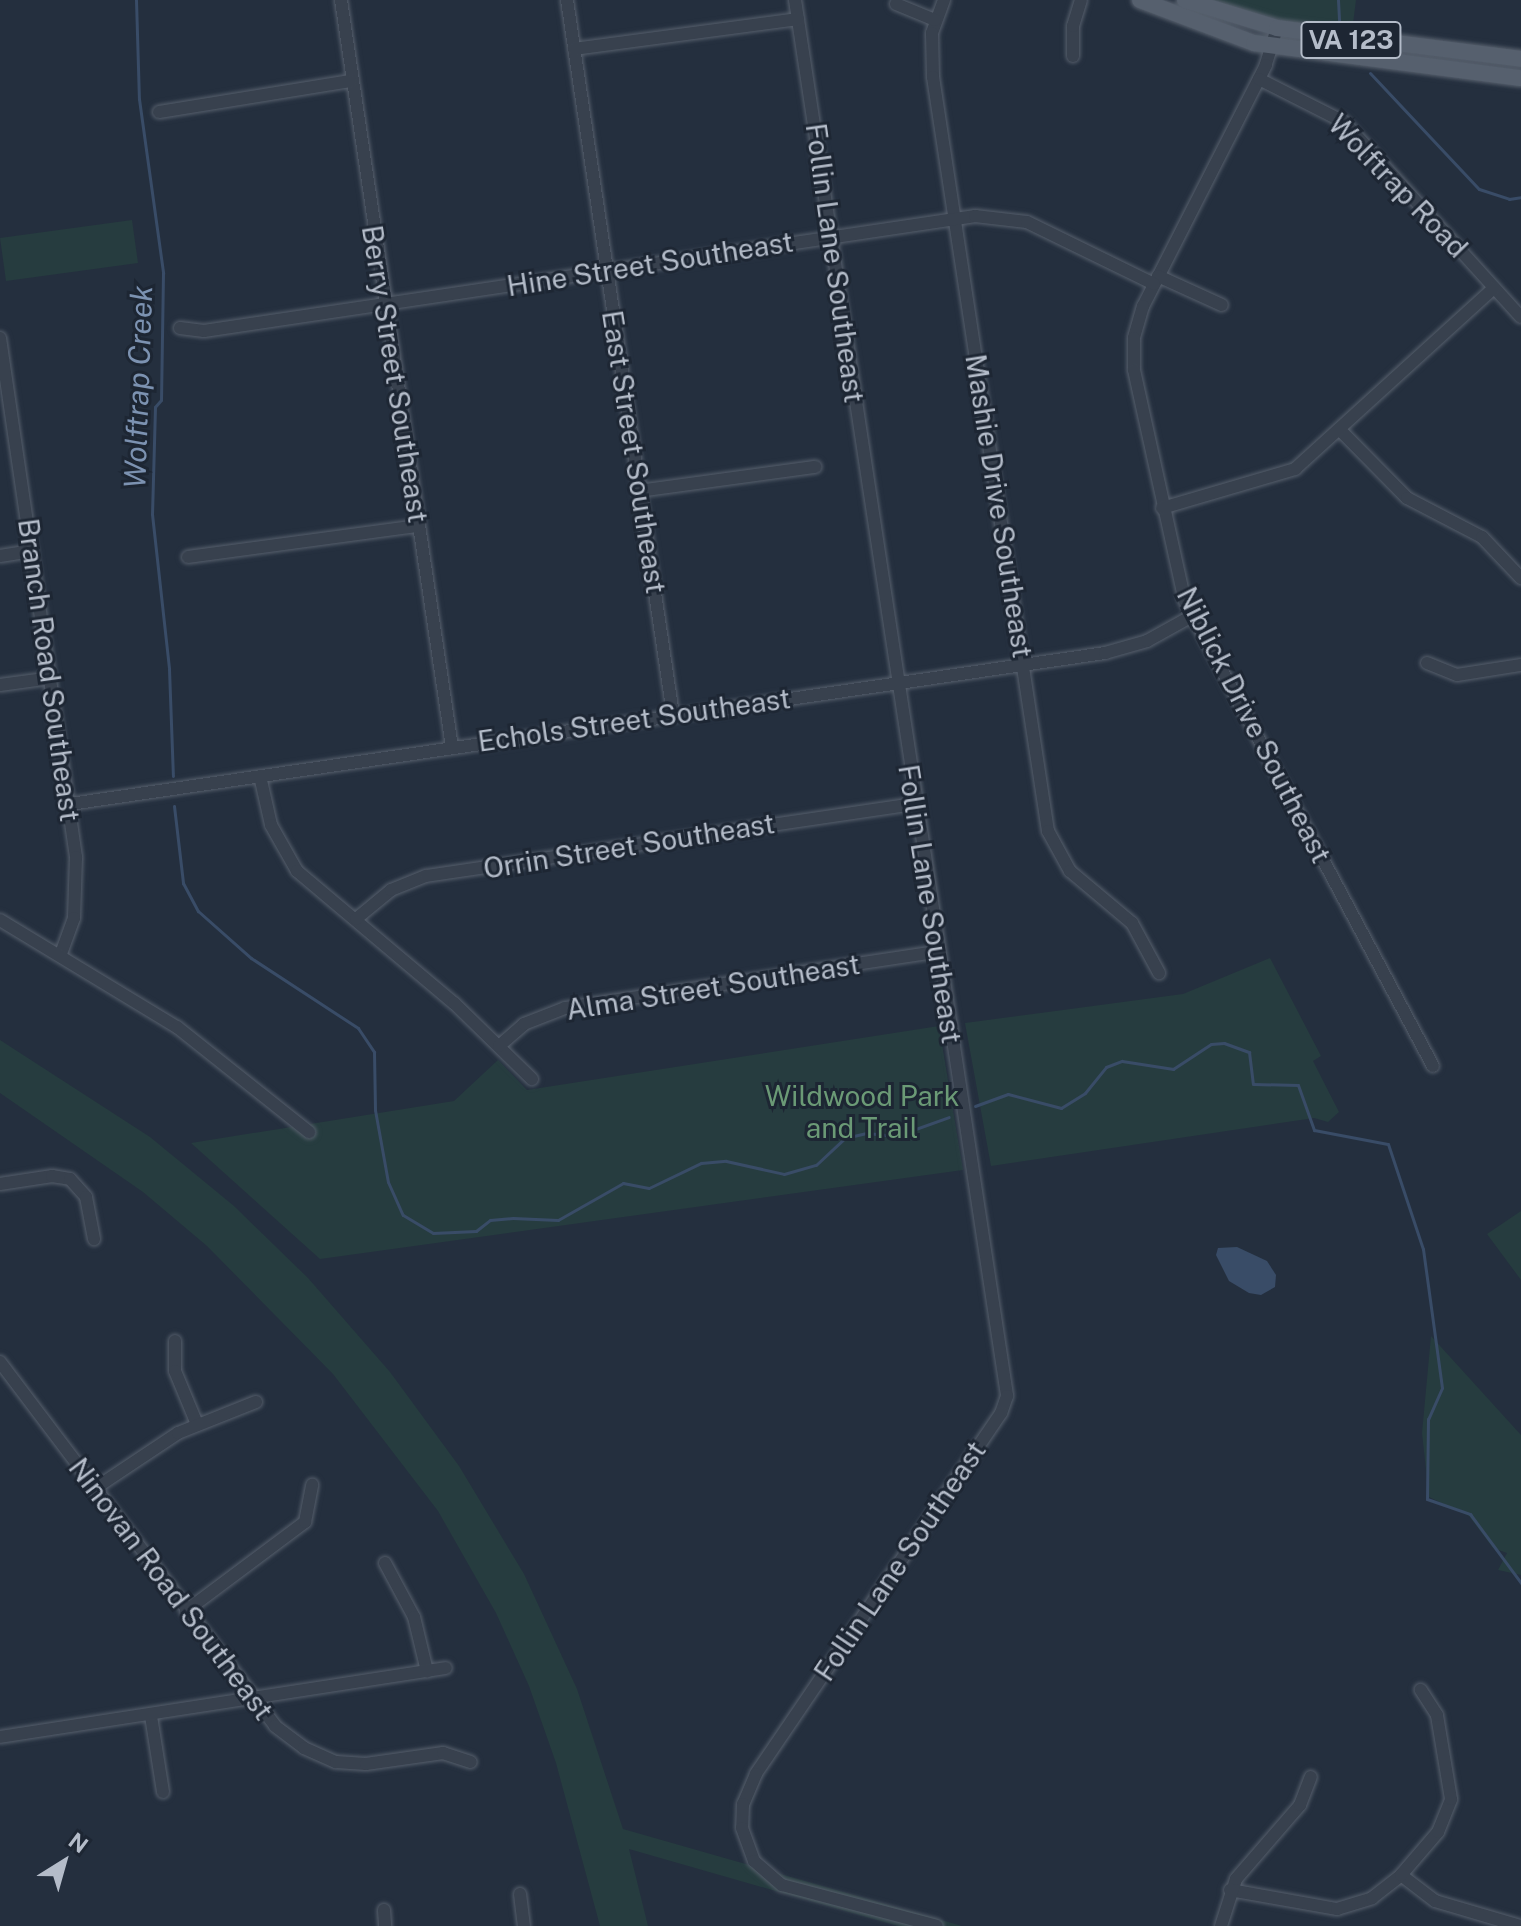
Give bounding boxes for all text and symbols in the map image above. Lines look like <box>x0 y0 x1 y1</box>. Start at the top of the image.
road number: VA 123 <box>1299 18 1403 62</box>
street label: Wolftrap Road <box>1321 107 1475 265</box>
street label: Follin Lane Southeast <box>799 121 871 405</box>
street label: Berry Street Southeast <box>355 223 435 525</box>
street label: Hine Street Southeast <box>504 225 796 303</box>
water label: Wolftrap Creek <box>116 285 160 489</box>
street label: East Street Southeast <box>595 308 673 596</box>
street label: Mashie Drive Southeast <box>958 352 1040 660</box>
street label: Branch Road Southeast <box>11 516 87 824</box>
street label: Niblick Drive Southeast <box>1170 581 1338 869</box>
street label: Echols Street Southeast <box>475 681 793 759</box>
street label: Follin Lane Southeast <box>891 762 969 1046</box>
street label: Orrin Street Southeast <box>481 806 777 886</box>
street label: Alma Street Southeast <box>564 947 862 1027</box>
park label: Wildwood Park and Trail <box>765 1079 959 1145</box>
street label: Follin Lane Southeast <box>807 1435 993 1687</box>
street label: Ninovan Road Southeast <box>62 1452 280 1726</box>
north arrow <box>24 1822 104 1902</box>
text: N <box>64 1827 93 1858</box>

